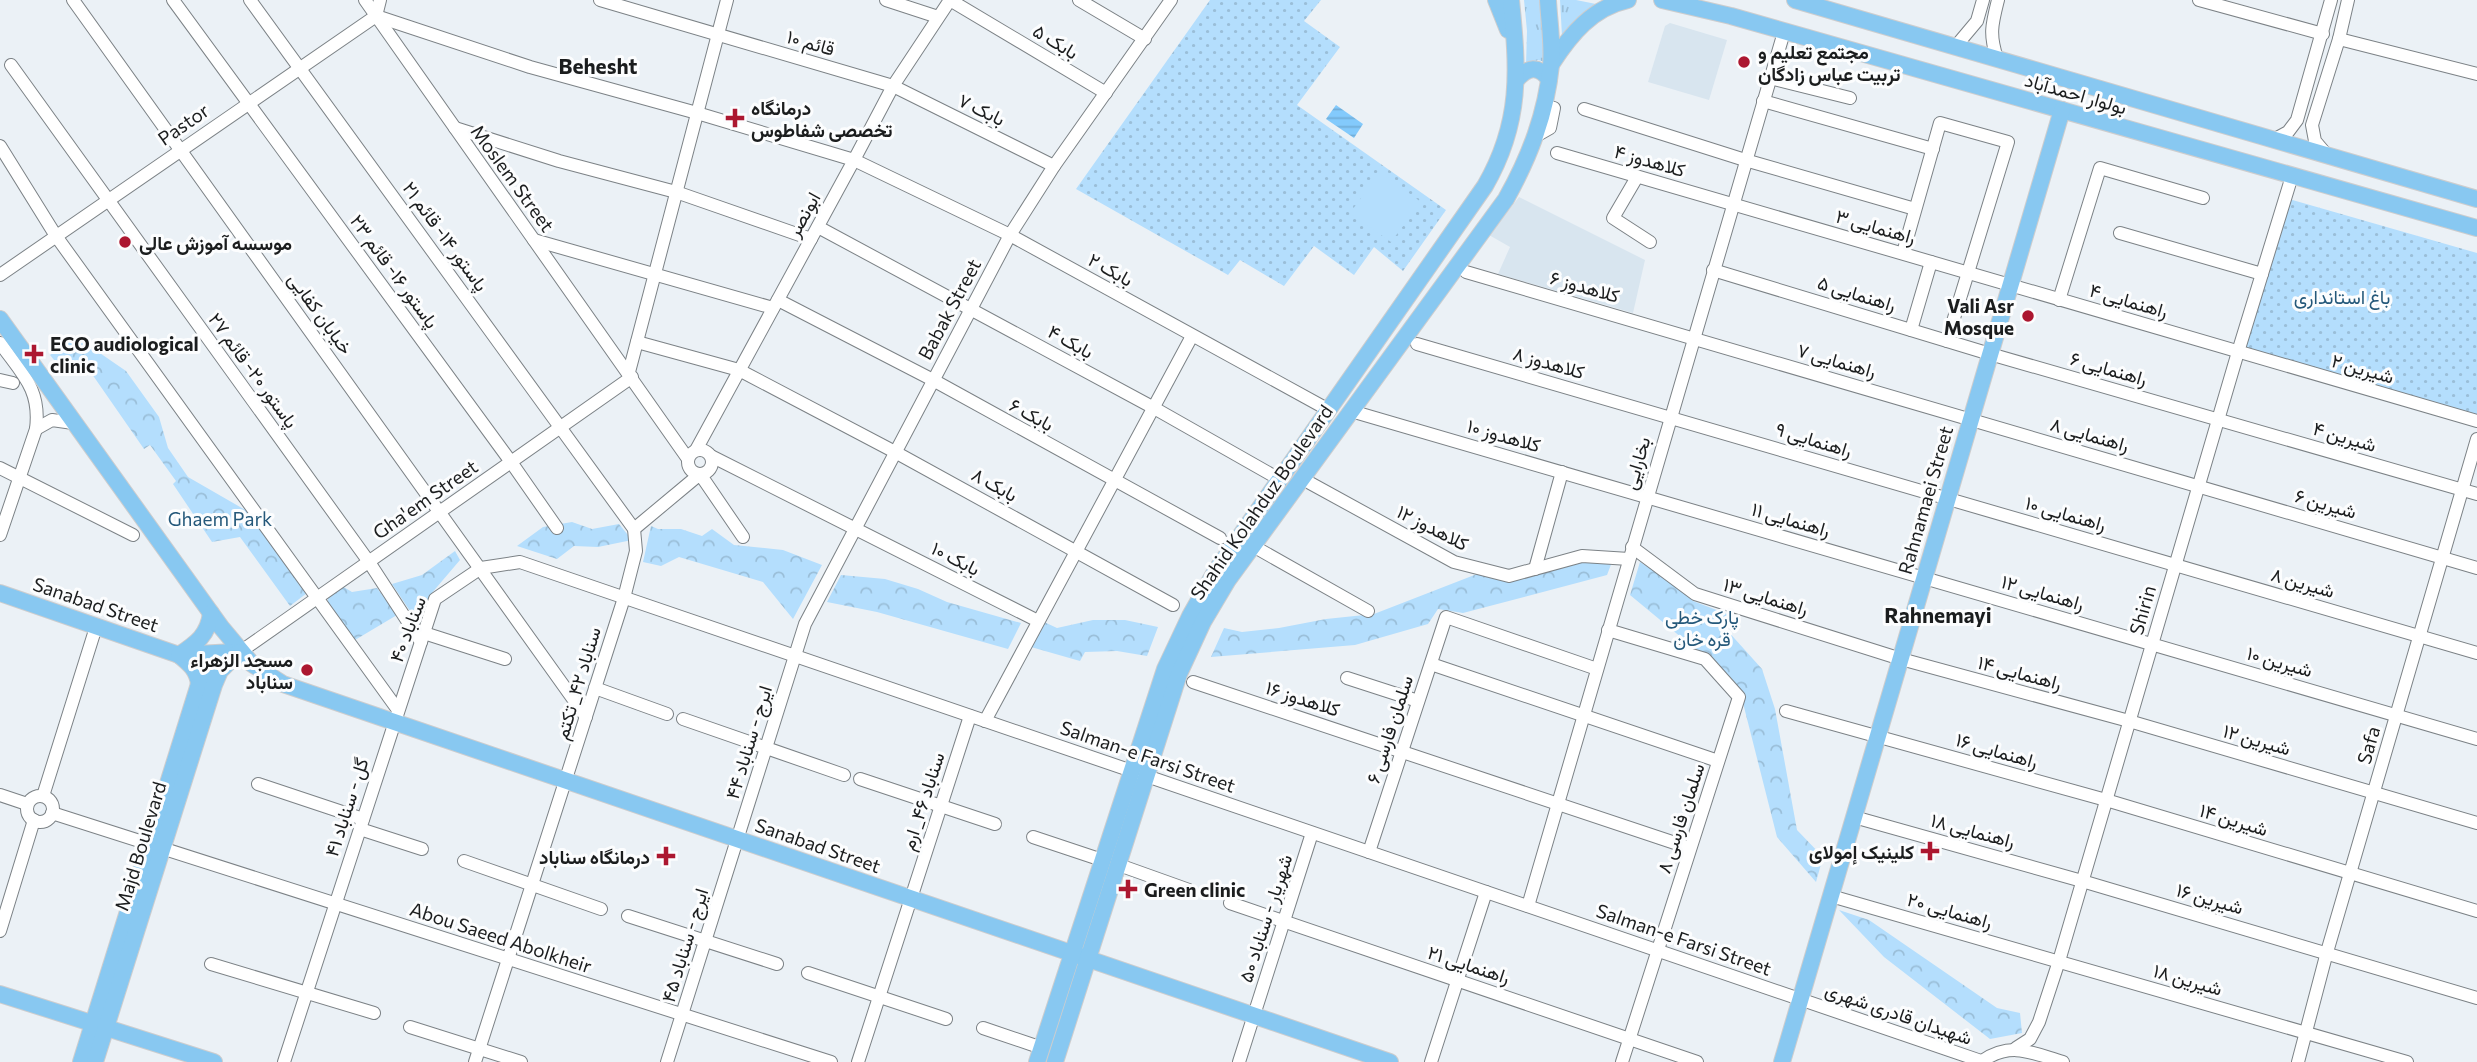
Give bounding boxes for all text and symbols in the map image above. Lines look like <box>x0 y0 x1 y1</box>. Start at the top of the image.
street label: بابک ۵ <box>1029 19 1083 64</box>
street label: قائم ۱۰ <box>784 24 838 62</box>
place label: مجتمع تعلیم و تربیت عباس زادگان <box>1758 40 1900 87</box>
district label: Behesht <box>559 53 638 78</box>
marker: مجتمع تعلیم و تربیت عباس زادگان <box>1736 54 1752 70</box>
street label: بولوار احمدآباد <box>2022 68 2130 119</box>
street label: بابک ۷ <box>955 88 1009 131</box>
place label: درمانگاه تخصصی شفاطوس <box>751 96 893 143</box>
street label: Pastor <box>153 98 213 150</box>
marker: درمانگاه تخصصی شفاطوس <box>725 108 745 128</box>
street label: Moslem Street <box>466 120 560 236</box>
street label: کلاهدوز ۴ <box>1612 139 1688 182</box>
street label: پاستور ۱۴- قائم ۲۱ <box>396 177 493 297</box>
street label: ابونصر <box>781 188 825 242</box>
street label: راهنمایی ۳ <box>1833 204 1919 249</box>
street label: پاستور ۱۶- قائم ۲۳ <box>343 209 444 334</box>
place label: موسسه آموزش عالی <box>139 231 292 256</box>
marker: موسسه آموزش عالی <box>117 234 133 250</box>
street label: بابک ۲ <box>1084 247 1137 291</box>
street label: Babak Street <box>913 254 985 363</box>
street label: کلاهدوز ۶ <box>1547 265 1622 308</box>
street label: خیابان کفایی <box>283 268 358 359</box>
street label: راهنمایی ۵ <box>1815 270 1899 317</box>
street label: راهنمایی ۴ <box>2087 278 2171 323</box>
park label: باغ استانداری <box>2294 285 2390 310</box>
place label: Vali Asr Mosque <box>1944 294 2014 339</box>
street label: پاستور ۲۰- قائم ۲۷ <box>202 308 304 434</box>
marker: Vali Asr Mosque <box>2020 308 2036 324</box>
street label: بابک ۴ <box>1044 319 1098 364</box>
place label: ECO audiological clinic <box>50 332 199 377</box>
street label: راهنمایی ۷ <box>1795 338 1879 383</box>
street label: کلاهدوز ۸ <box>1510 341 1587 384</box>
marker: ECO audiological clinic <box>24 344 44 364</box>
street label: راهنمایی ۶ <box>2068 346 2150 391</box>
street label: شیرین ۲ <box>2329 348 2397 389</box>
street label: بابک ۶ <box>1005 393 1058 436</box>
street label: Shahid Kolahduz Boulevard <box>1185 400 1337 604</box>
street label: راهنمایی ۸ <box>2048 412 2132 457</box>
street label: کلاهدوز ۱۰ <box>1464 414 1543 457</box>
street label: راهنمایی ۹ <box>1773 416 1855 462</box>
street label: شیرین ۴ <box>2310 416 2379 457</box>
street label: Rahnamaei Street <box>1893 423 1957 577</box>
street label: بخارایی <box>1618 434 1655 492</box>
street label: Gha'em Street <box>368 454 482 544</box>
street label: بابک ۸ <box>968 462 1022 507</box>
street label: شیرین ۶ <box>2292 483 2359 524</box>
street label: راهنمایی ۱۰ <box>2023 490 2109 536</box>
street label: راهنمایی ۱۱ <box>1749 497 1833 542</box>
street label: کلاهدوز ۱۲ <box>1393 499 1473 556</box>
park label: Ghaem Park <box>168 507 272 530</box>
street label: بابک ۱۰ <box>928 536 984 581</box>
street label: شیرین ۸ <box>2268 562 2337 603</box>
street label: راهنمایی ۱۲ <box>1999 569 2087 616</box>
street label: Sanabad Street <box>30 572 162 636</box>
street label: راهنمایی ۱۳ <box>1720 572 1811 621</box>
street label: Shirin <box>2124 583 2160 637</box>
street label: سناباد ۴۰ <box>384 593 431 665</box>
district label: Rahnemayi <box>1884 602 1992 627</box>
park label: پارک خطی قره خان <box>1665 605 1739 651</box>
street label: سناباد ۴۲_ تکتم <box>549 624 607 743</box>
street label: شیرین ۱۰ <box>2244 641 2316 682</box>
place label: مسجد الزهراء سناباد <box>190 648 293 694</box>
street label: راهنمایی ۱۴ <box>1975 650 2064 695</box>
marker: مسجد الزهراء سناباد <box>299 662 315 678</box>
street label: سلمان فارسی ۶ <box>1361 672 1418 786</box>
street label: کلاهدوز ۱۶ <box>1263 675 1343 722</box>
street label: ایرج - سناباد ۴۴ <box>720 682 778 802</box>
street label: Salman-e Farsi Street <box>1057 715 1239 797</box>
street label: شیرین ۱۲ <box>2220 718 2293 761</box>
street label: Safa <box>2352 723 2384 767</box>
street label: راهنمایی ۱۶ <box>1953 727 2041 774</box>
street label: سناباد ۴۶_ ارم <box>895 749 951 854</box>
street label: گل - سناباد ۴۱ <box>319 755 374 860</box>
street label: سلمان فارسی ۸ <box>1651 760 1710 876</box>
street label: Majd Boulevard <box>109 779 171 913</box>
street label: شیرین ۱۴ <box>2197 798 2271 841</box>
street label: راهنمایی ۱۸ <box>1928 808 2018 853</box>
street label: Sanabad Street <box>752 813 884 877</box>
place label: کلینیک إمولای <box>1809 840 1914 865</box>
marker: کلینیک إمولای <box>1920 841 1940 861</box>
place label: درمانگاه سناباد <box>539 845 650 870</box>
marker: درمانگاه سناباد <box>656 846 676 866</box>
street label: شهریار - سناباد ۵۰ <box>1233 851 1298 985</box>
place label: Green clinic <box>1144 878 1245 901</box>
street label: شیرین ۱۶ <box>2174 878 2246 919</box>
marker: Green clinic <box>1118 879 1138 899</box>
street label: ایرج - سناباد ۴۵ <box>656 885 714 1005</box>
street label: راهنمایی ۲۰ <box>1904 887 1995 934</box>
street label: Abou Saeed Abolkheir <box>407 897 595 977</box>
street label: Salman-e Farsi Street <box>1593 898 1775 980</box>
street label: راهنمایی ۲۱ <box>1425 940 1513 989</box>
street label: شیرین ۱۸ <box>2151 958 2225 1001</box>
street label: شهیدان قادری شهری <box>1822 977 1975 1050</box>

